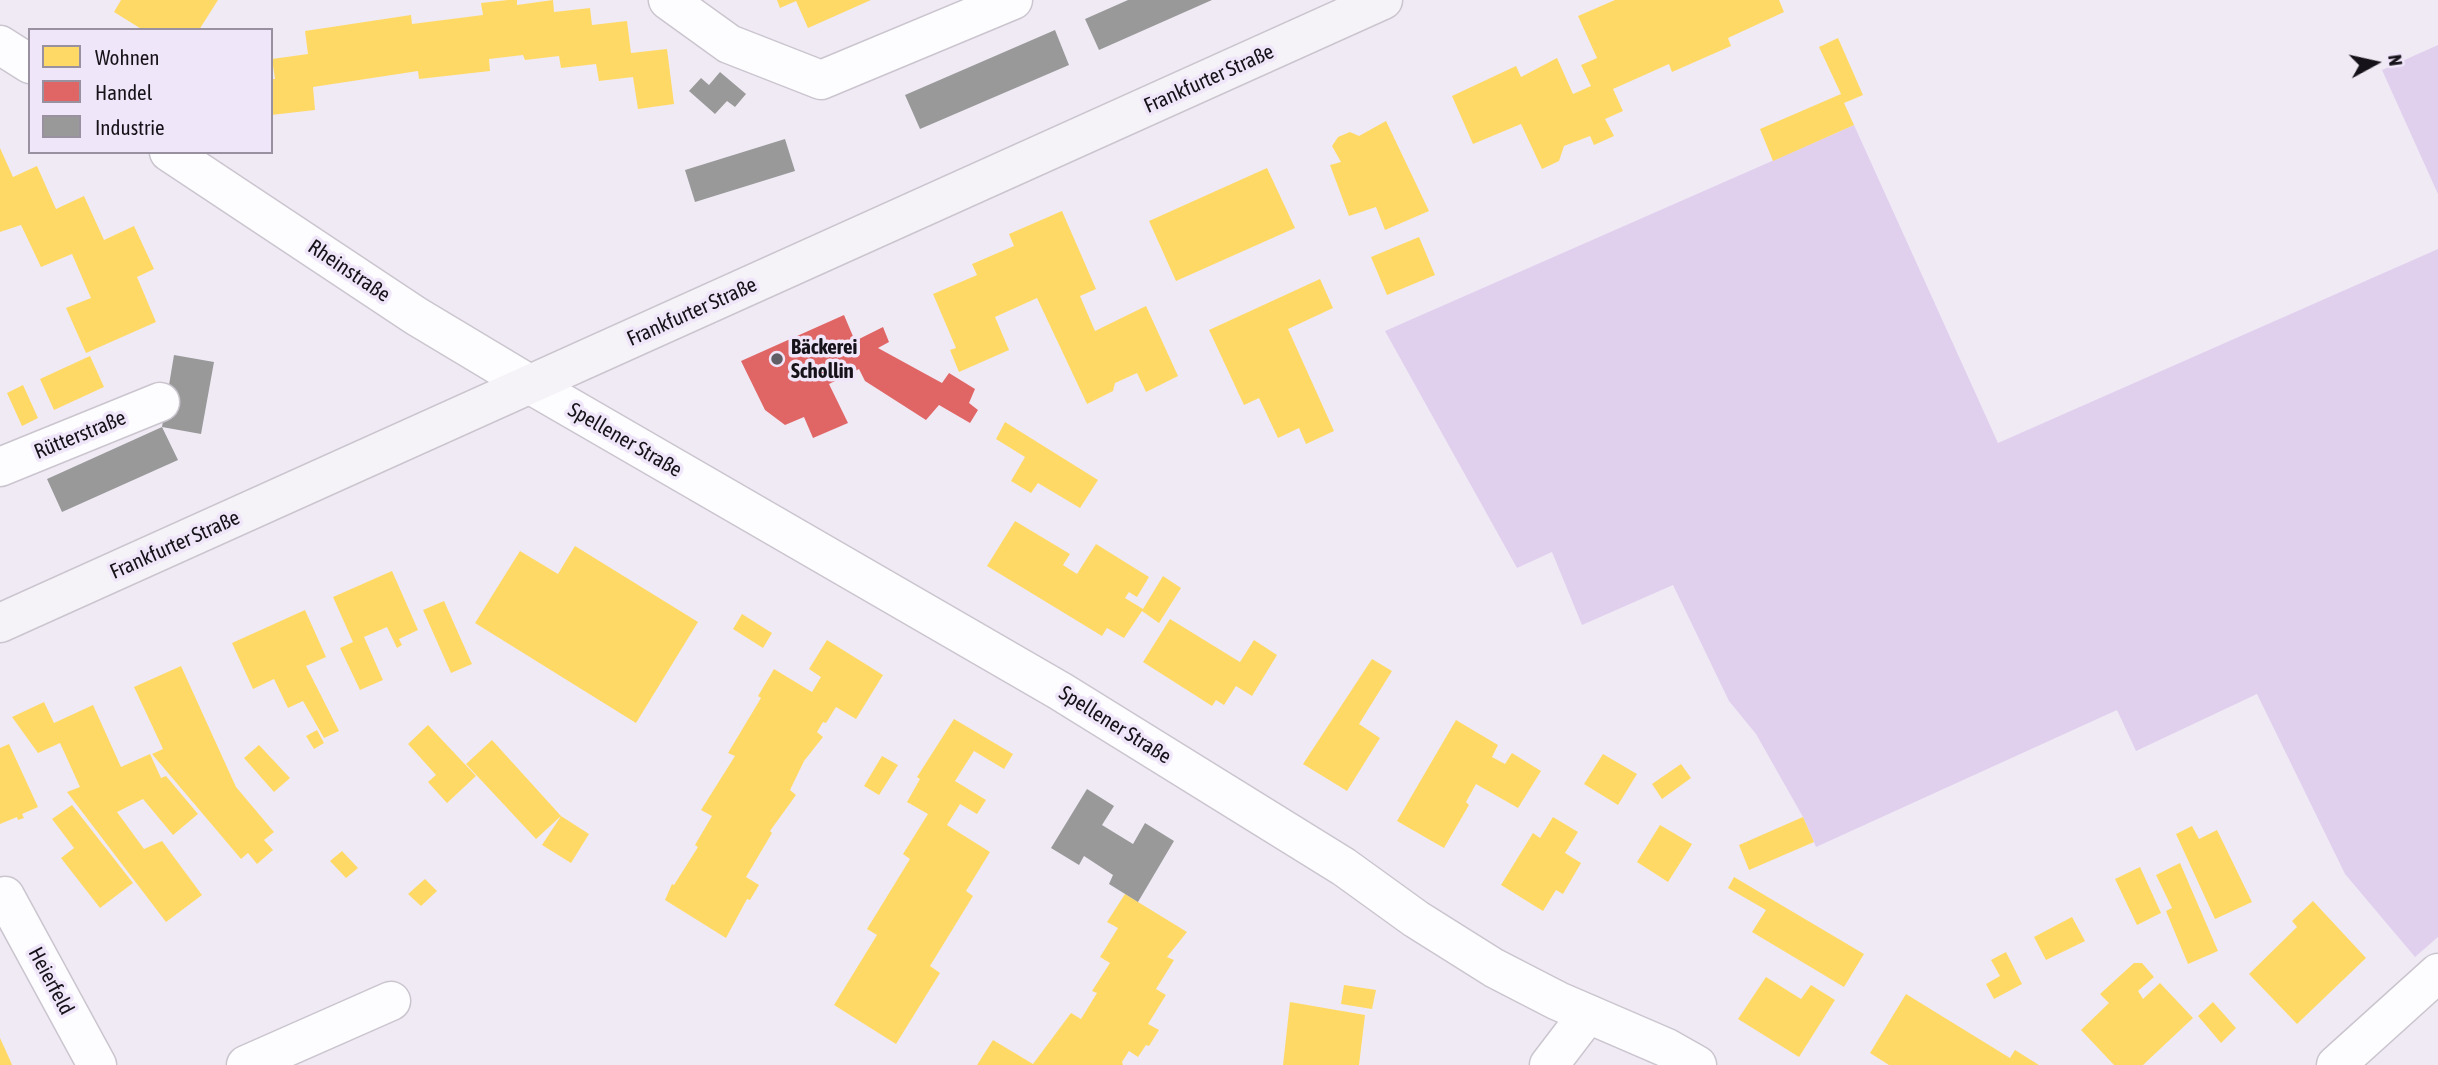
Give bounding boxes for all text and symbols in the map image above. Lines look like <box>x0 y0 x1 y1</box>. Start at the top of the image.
legend <box>28 28 273 154</box>
north arrow <box>2340 28 2410 98</box>
street label: Frankfurter Straße <box>1140 39 1278 119</box>
text: Wohnen <box>95 45 160 69</box>
text: N <box>2384 53 2407 67</box>
text: Handel <box>95 80 152 104</box>
text: Industrie <box>95 115 165 139</box>
street label: Rheinstraße <box>303 234 395 308</box>
street label: Frankfurter Straße <box>623 272 761 352</box>
place label: Bäckerei Schollin <box>791 334 857 384</box>
marker: Bäckerei Schollin <box>769 351 785 367</box>
street label: Spellener Straße <box>564 397 686 483</box>
street label: Rütterstraße <box>30 405 130 465</box>
street label: Frankfurter Straße <box>106 505 244 585</box>
street label: Spellener Straße <box>1054 681 1176 769</box>
street label: Heierfeld <box>23 943 79 1019</box>

